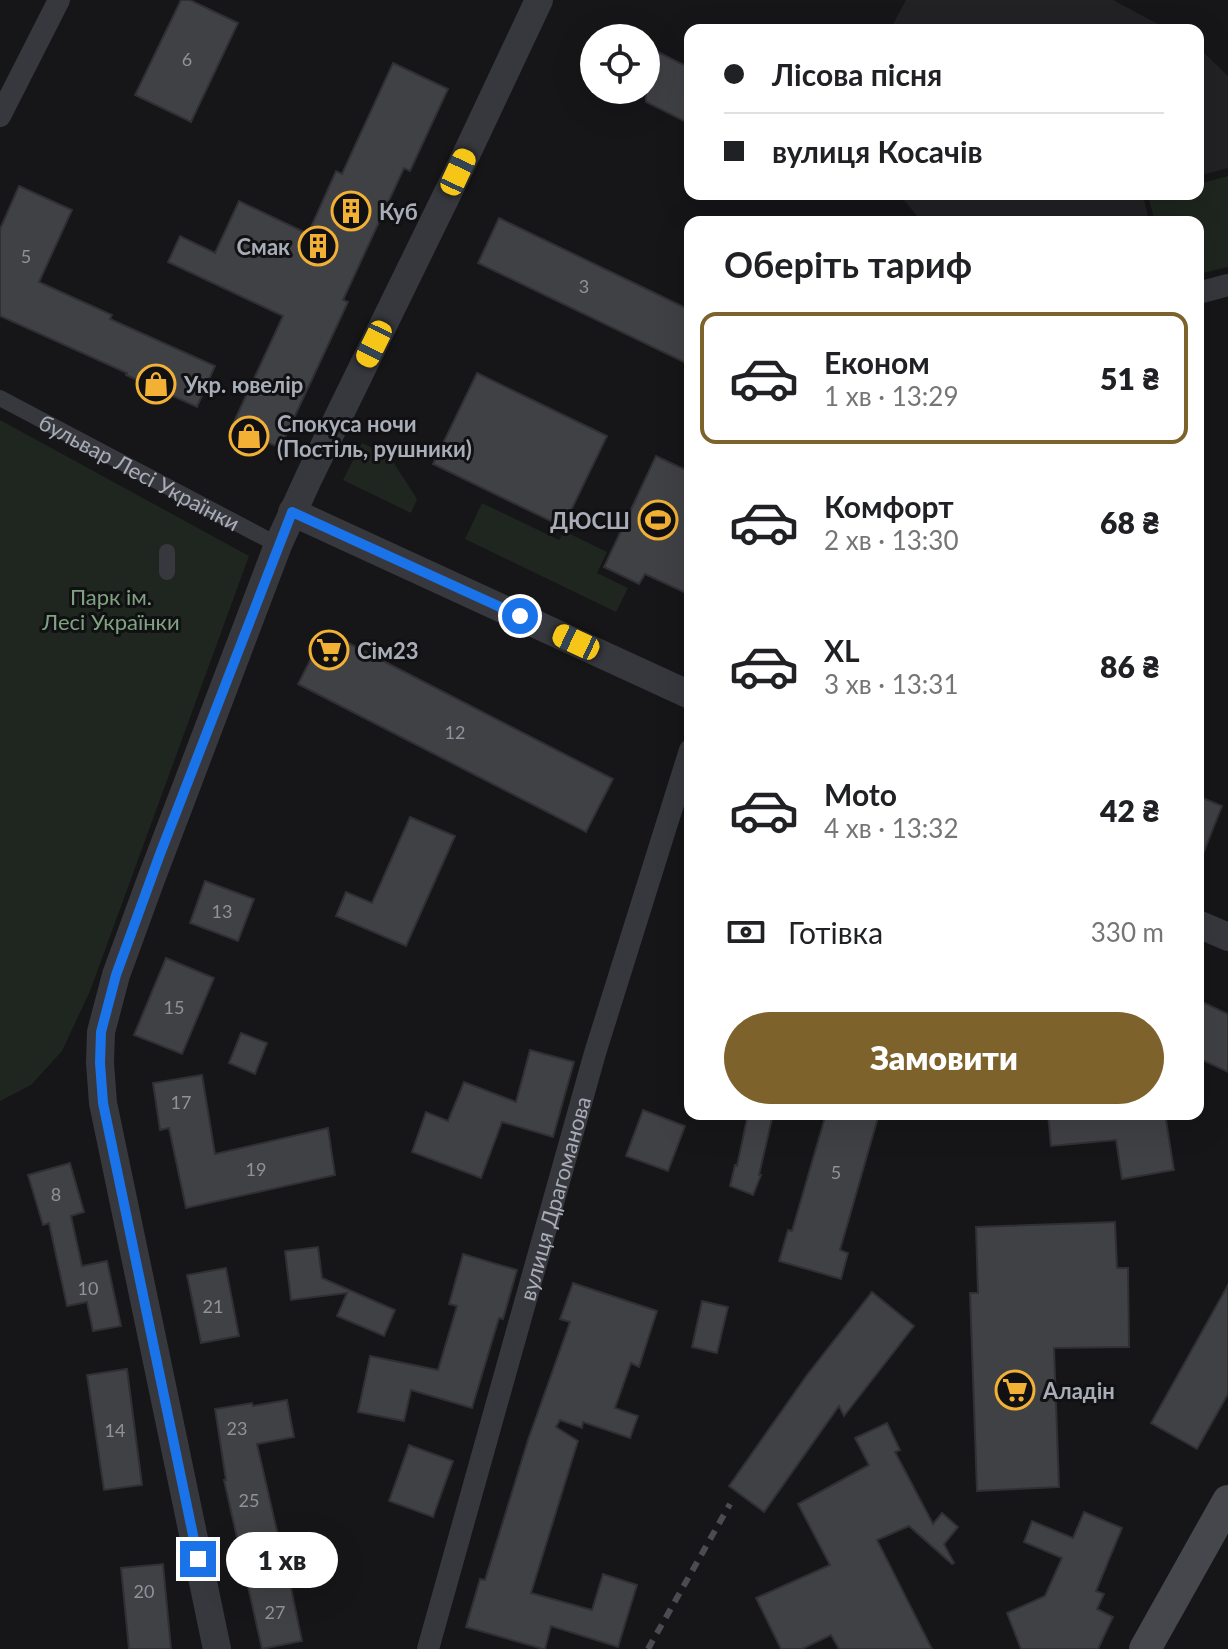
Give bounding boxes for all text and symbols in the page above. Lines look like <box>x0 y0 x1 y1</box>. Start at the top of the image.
map controls <box>580 24 660 104</box>
button: locate <box>580 24 660 104</box>
house number: 6 <box>182 48 192 70</box>
text: Лісова пісня <box>772 56 942 92</box>
text: вулиця Косачів <box>772 133 983 169</box>
car <box>437 145 479 199</box>
building icon: Куб <box>330 190 372 232</box>
place label: Куб <box>379 198 418 225</box>
building icon: Смак <box>297 225 339 267</box>
place label: Смак <box>237 233 290 260</box>
text: Оберіть тариф <box>724 242 972 286</box>
house number: 5 <box>21 245 31 267</box>
house number: 3 <box>579 275 589 297</box>
car <box>353 317 395 371</box>
icon: car <box>728 342 800 414</box>
text: Економ <box>824 344 930 380</box>
text: 51 ₴ <box>1100 360 1160 396</box>
shop icon: Укр. ювелір <box>135 363 177 405</box>
place label: Укр. ювелір <box>183 371 303 398</box>
text: 1 хв · 13:29 <box>824 380 959 412</box>
street label: бульвар Лесі Українки <box>35 408 245 536</box>
place label: Спокуса ночи (Постіль, рушники) <box>277 410 472 462</box>
shop icon: Спокуса ночи (Постіль, рушники) <box>228 415 270 457</box>
icon: car <box>728 486 800 558</box>
text: Комфорт <box>824 488 954 524</box>
sports icon: ДЮСШ <box>637 499 679 541</box>
text: 68 ₴ <box>1100 504 1160 540</box>
place label: ДЮСШ <box>550 507 630 534</box>
text: 2 хв · 13:30 <box>824 524 959 556</box>
park label: Парк ім. Лесі Українки <box>41 583 180 635</box>
route start <box>502 598 538 634</box>
car <box>549 621 603 663</box>
supermarket icon: Сім23 <box>308 629 350 671</box>
icon: car <box>728 630 800 702</box>
text: XL <box>824 632 860 668</box>
place label: Сім23 <box>357 637 418 664</box>
text: 86 ₴ <box>1100 648 1160 684</box>
text: 3 хв · 13:31 <box>824 668 959 700</box>
house number: 12 <box>445 721 465 743</box>
icon: car <box>728 774 800 846</box>
text: Moto <box>824 776 897 812</box>
text: 42 ₴ <box>1100 792 1160 828</box>
text: 4 хв · 13:32 <box>824 812 959 844</box>
house number: 13 <box>212 900 232 922</box>
icon: cash <box>724 910 768 954</box>
text: Готівка <box>788 914 883 950</box>
text: 330 m <box>1091 916 1164 948</box>
house number: 15 <box>164 996 184 1018</box>
button: Замовити <box>724 1012 1164 1104</box>
house number: 17 <box>171 1091 191 1113</box>
street label: вулиця Драгоманова <box>513 1093 596 1304</box>
house number: 19 <box>246 1158 266 1180</box>
house number: 5 <box>831 1161 841 1183</box>
house number: 8 <box>51 1183 61 1205</box>
house number: 10 <box>78 1277 98 1299</box>
house number: 21 <box>203 1295 223 1317</box>
supermarket icon: Аладін <box>994 1369 1036 1411</box>
place label: Аладін <box>1042 1377 1115 1404</box>
house number: 23 <box>227 1417 247 1439</box>
house number: 14 <box>105 1419 125 1441</box>
house number: 25 <box>239 1489 259 1511</box>
callout: 1 хв <box>226 1531 338 1587</box>
route end <box>180 1541 216 1577</box>
text: 1 хв <box>258 1544 306 1576</box>
house number: 20 <box>134 1580 154 1602</box>
house number: 27 <box>265 1601 285 1623</box>

